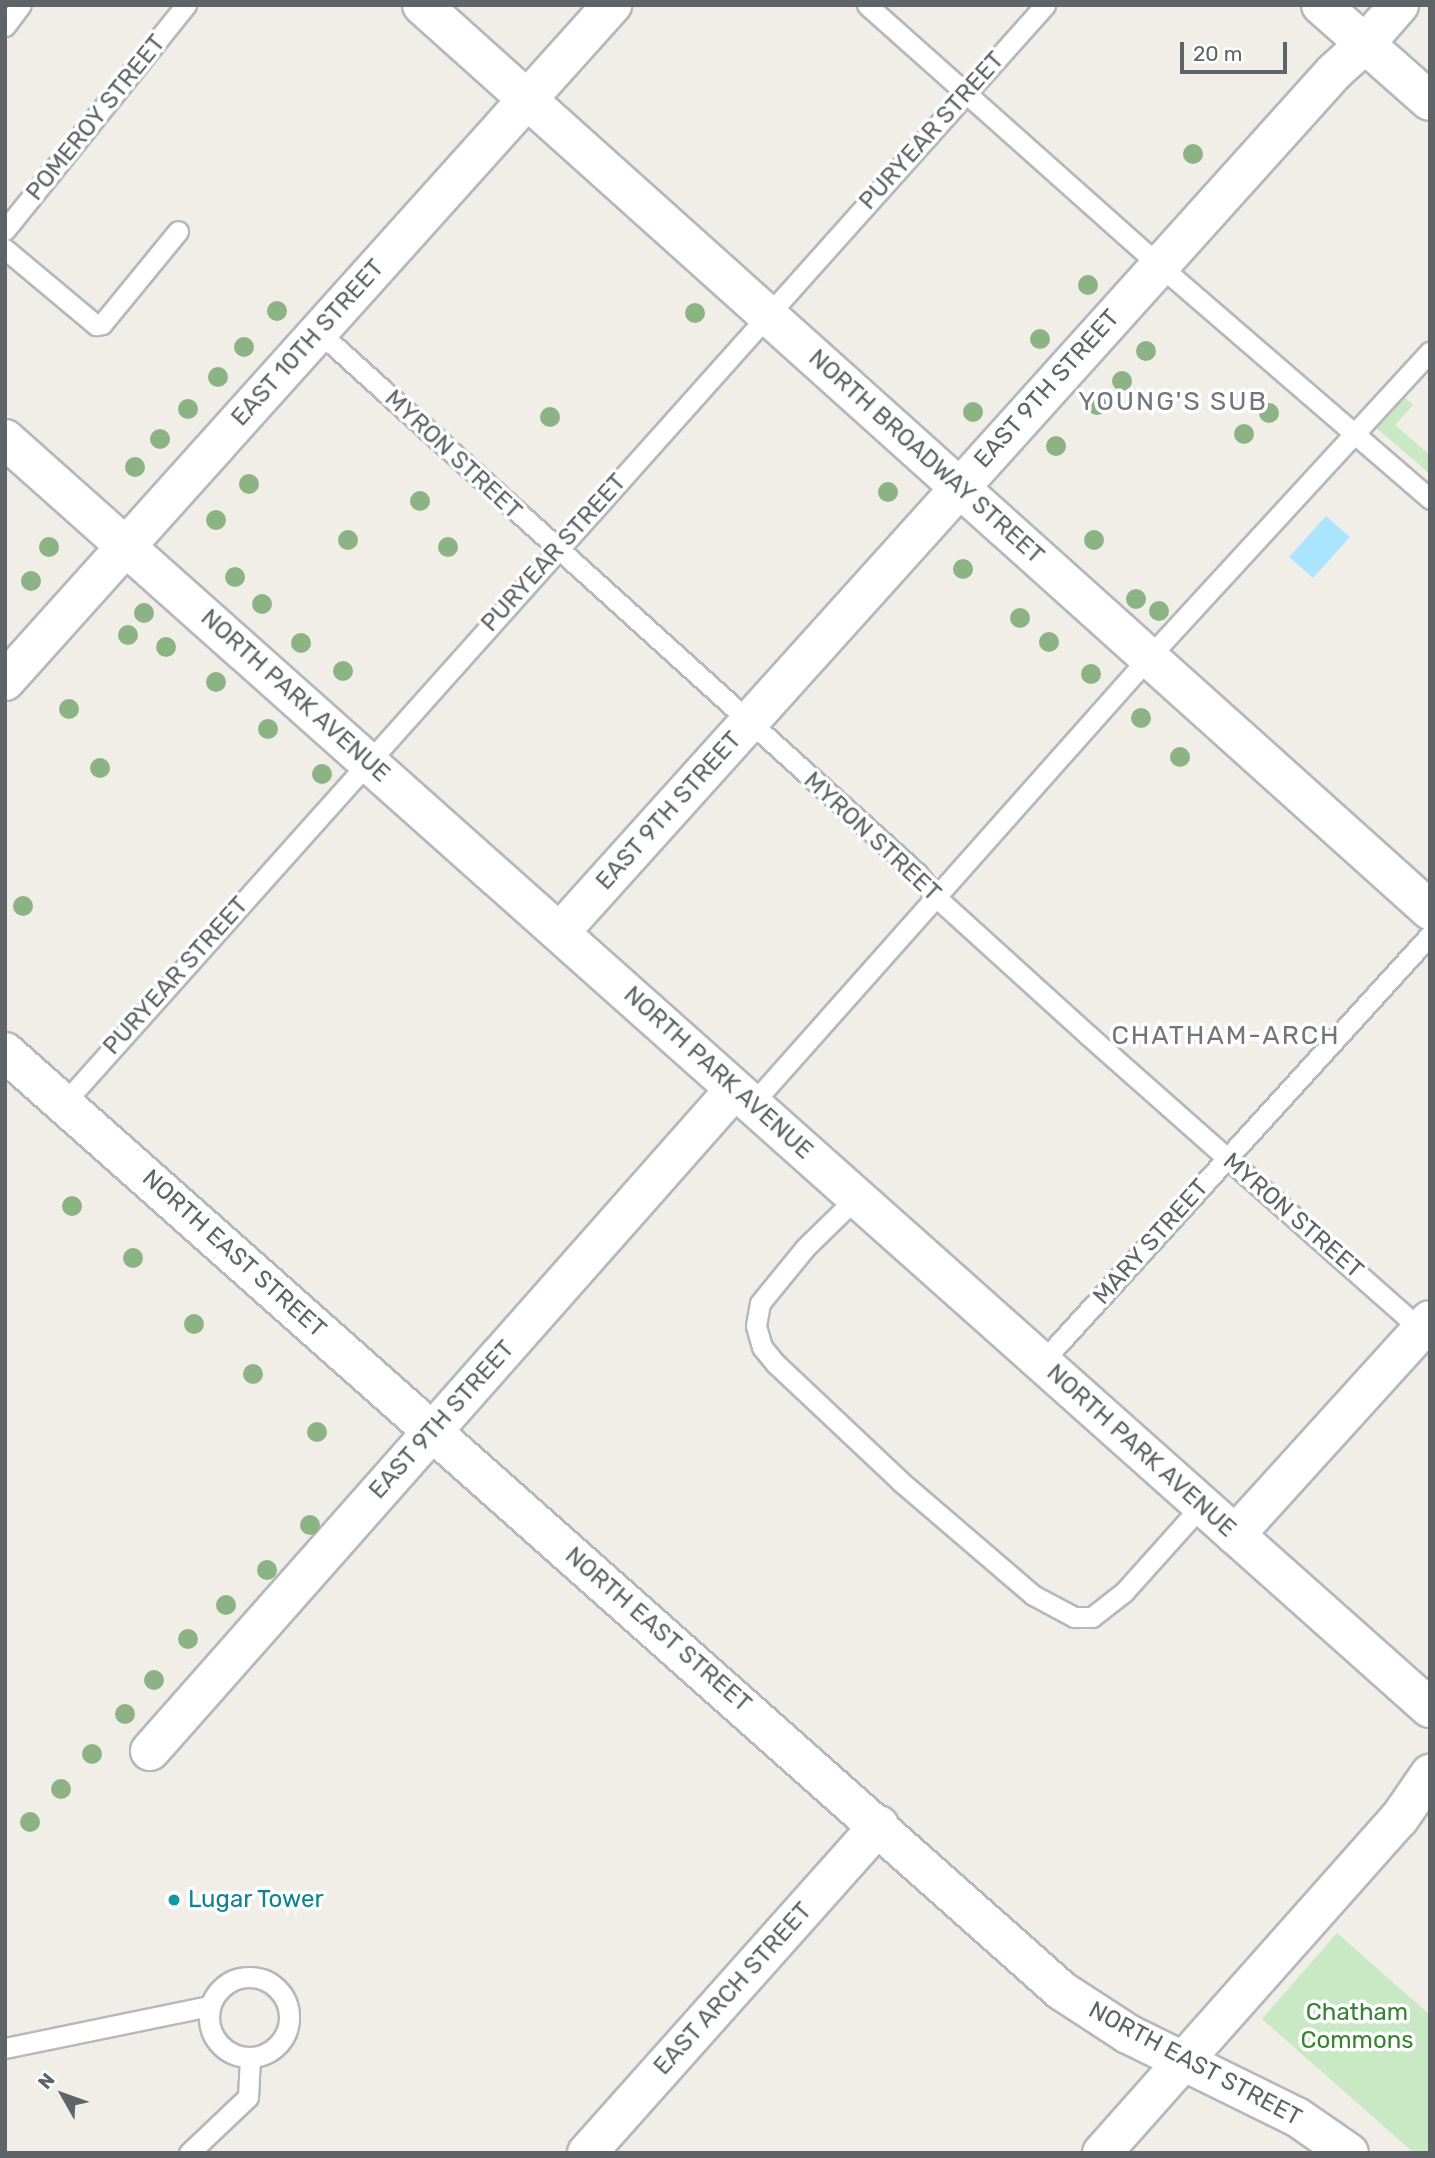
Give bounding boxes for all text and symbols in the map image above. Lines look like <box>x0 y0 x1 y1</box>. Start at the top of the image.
scale bar <box>1183 28 1290 72</box>
street label: POMEROY STREET <box>20 29 172 207</box>
text: 20 m <box>1193 41 1242 66</box>
street label: PURYEAR STREET <box>854 46 1010 216</box>
street label: EAST 10TH STREET <box>226 254 390 432</box>
street label: EAST 9TH STREET <box>968 304 1126 474</box>
street label: NORTH BROADWAY STREET <box>802 344 1050 570</box>
street label: MYRON STREET <box>379 384 527 526</box>
district label: YOUNG'S SUB <box>1080 386 1266 418</box>
street label: PURYEAR STREET <box>476 468 632 638</box>
street label: NORTH PARK AVENUE <box>194 603 396 789</box>
street label: EAST 9TH STREET <box>590 726 748 896</box>
street label: MYRON STREET <box>798 766 946 908</box>
street label: PURYEAR STREET <box>98 891 254 1061</box>
street label: NORTH PARK AVENUE <box>617 980 819 1166</box>
district label: CHATHAM-ARCH <box>1113 1020 1339 1052</box>
street label: MYRON STREET <box>1217 1147 1369 1285</box>
street label: NORTH EAST STREET <box>136 1164 332 1344</box>
street label: MARY STREET <box>1087 1173 1215 1311</box>
street label: EAST 9TH STREET <box>363 1335 521 1505</box>
street label: NORTH PARK AVENUE <box>1040 1358 1242 1544</box>
street label: NORTH EAST STREET <box>559 1541 757 1719</box>
place label: Lugar Tower <box>188 1886 325 1914</box>
marker: Lugar Tower <box>166 1892 182 1908</box>
street label: EAST ARCH STREET <box>648 1896 818 2082</box>
street label: NORTH EAST STREET <box>1083 1996 1307 2132</box>
park label: Chatham Commons <box>1301 1999 1413 2055</box>
north arrow <box>28 2060 98 2130</box>
text: N <box>33 2069 60 2094</box>

